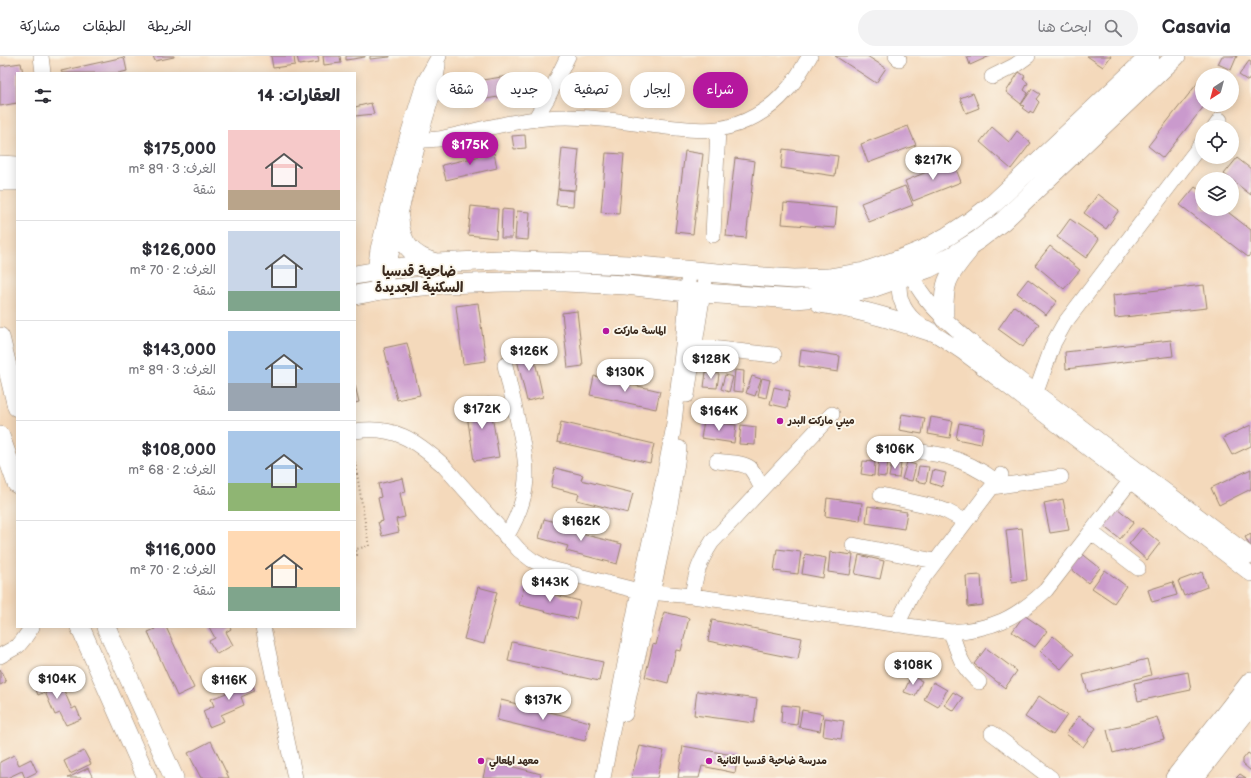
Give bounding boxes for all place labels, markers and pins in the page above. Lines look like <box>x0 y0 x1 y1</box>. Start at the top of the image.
pin: $175K <box>442 132 498 166</box>
pin: $217K <box>905 147 961 181</box>
place label: الماسة ماركت <box>614 325 667 337</box>
marker: الماسة ماركت <box>601 326 611 336</box>
pin: $126K <box>501 338 557 372</box>
pin: $128K <box>683 346 739 380</box>
pin: $130K <box>597 359 653 393</box>
pin: $172K <box>454 396 510 430</box>
pin: $164K <box>691 398 747 432</box>
place label: ميني ماركت البدر <box>787 415 855 430</box>
marker: ميني ماركت البدر <box>775 416 785 426</box>
pin: $106K <box>867 436 923 470</box>
pin: $162K <box>553 508 609 542</box>
pin: $143K <box>522 569 578 603</box>
pin: $108K <box>885 652 941 686</box>
pin: $104K <box>29 666 85 700</box>
pin: $116K <box>201 667 257 701</box>
pin: $137K <box>515 687 571 721</box>
place label: معهد المعالي <box>489 755 539 770</box>
place label: مدرسة ضاحية قدسيا الثانية <box>717 755 827 767</box>
marker: معهد المعالي <box>476 756 486 766</box>
marker: مدرسة ضاحية قدسيا الثانية <box>704 756 714 766</box>

